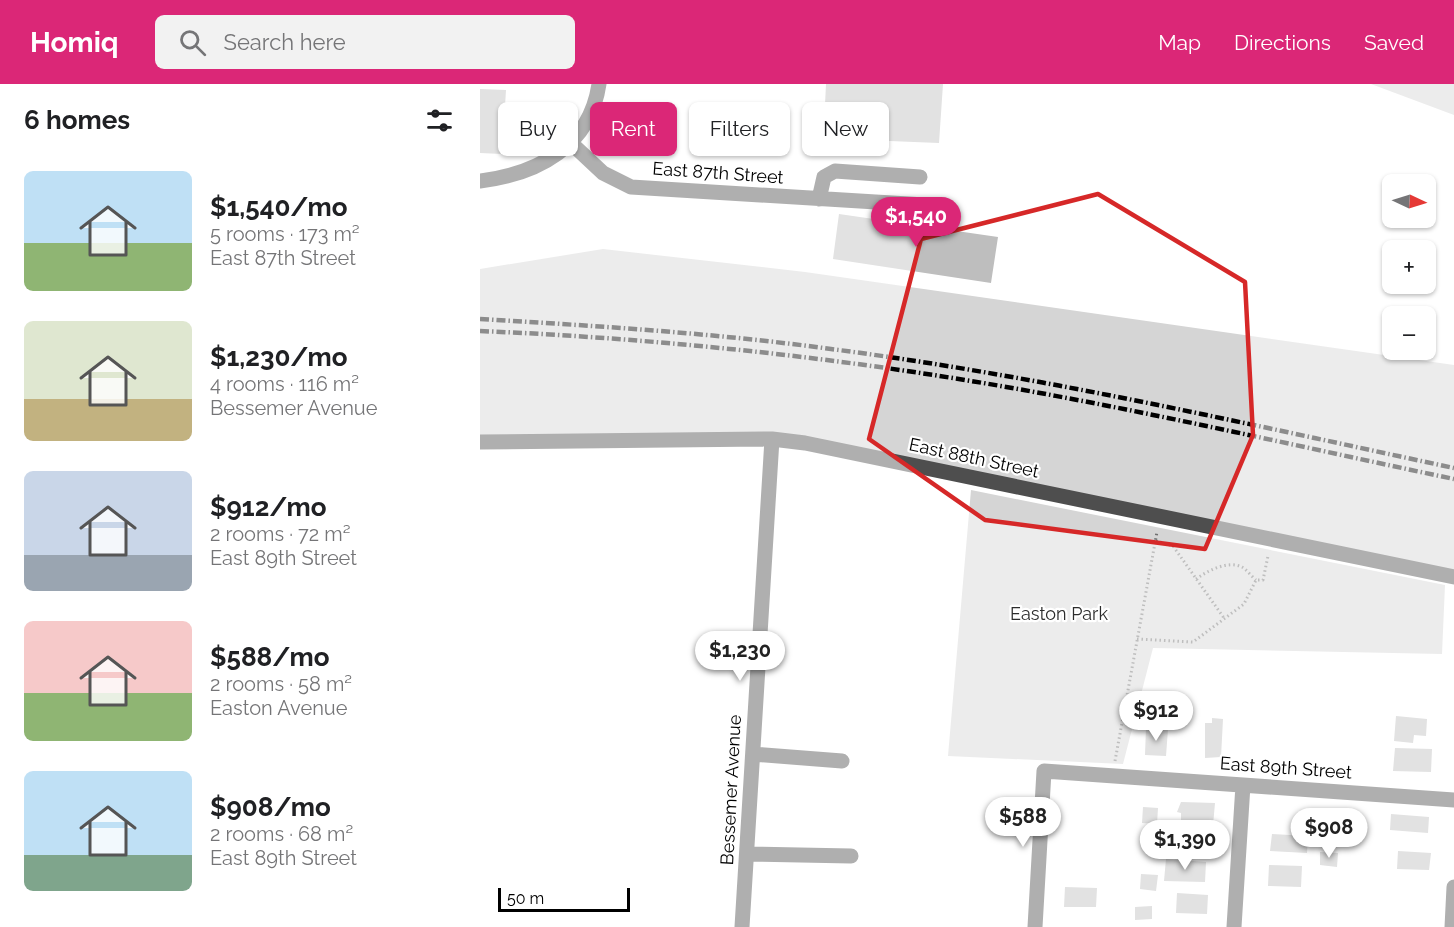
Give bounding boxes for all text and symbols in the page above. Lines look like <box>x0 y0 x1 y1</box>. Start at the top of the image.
search box <box>155 15 575 69</box>
text: Homiq <box>30 26 119 59</box>
icon: search <box>176 26 209 59</box>
text: Search here <box>224 29 346 55</box>
text: Map <box>1158 30 1201 55</box>
text: Directions <box>1234 30 1331 55</box>
text: Saved <box>1364 30 1424 55</box>
chip: Buy <box>498 102 578 156</box>
chip: Rent <box>590 102 677 156</box>
chip: Filters <box>689 102 790 156</box>
chip: New <box>802 102 889 156</box>
icon: filters <box>423 104 456 137</box>
text: 6 homes <box>24 105 130 135</box>
street label: East 87th Street <box>652 157 784 188</box>
north arrow <box>1382 174 1436 228</box>
map controls <box>1382 174 1436 360</box>
text: $1,540/mo <box>210 192 348 222</box>
icon: home <box>72 195 144 267</box>
pin: $1,540 <box>867 197 965 248</box>
text: $1,540 <box>885 204 947 228</box>
text: 5 rooms · 173 m² <box>210 222 360 246</box>
button: + <box>1382 240 1436 294</box>
text: East 87th Street <box>210 246 356 270</box>
button: − <box>1382 306 1436 360</box>
text: $1,230/mo <box>210 342 348 372</box>
icon: home <box>72 345 144 417</box>
text: 4 rooms · 116 m² <box>210 372 359 396</box>
text: Bessemer Avenue <box>210 396 377 420</box>
street label: East 88th Street <box>907 433 1041 482</box>
text: $912/mo <box>210 492 327 522</box>
icon: home <box>72 495 144 567</box>
text: 2 rooms · 72 m² <box>210 522 350 546</box>
text: East 89th Street <box>210 546 357 570</box>
park label: Easton Park <box>1010 603 1108 624</box>
pin: $1,230 <box>691 631 789 682</box>
text: $1,230 <box>709 638 771 662</box>
text: $588/mo <box>210 642 330 672</box>
icon: home <box>72 645 144 717</box>
text: 2 rooms · 58 m² <box>210 672 352 696</box>
pin: $912 <box>1120 691 1192 742</box>
text: Easton Avenue <box>210 696 347 720</box>
text: $912 <box>1133 698 1179 722</box>
street label: Bessemer Avenue <box>716 714 745 866</box>
street label: East 89th Street <box>1219 752 1353 783</box>
text: $908/mo <box>210 792 331 822</box>
icon: home <box>72 795 144 867</box>
pin: $588 <box>987 797 1059 848</box>
text: $588 <box>999 804 1047 828</box>
pin: $908 <box>1293 808 1365 859</box>
text: $908 <box>1305 815 1353 839</box>
pin: $1,390 <box>1136 820 1234 871</box>
text: 2 rooms · 68 m² <box>210 822 353 846</box>
text: $1,390 <box>1154 827 1216 851</box>
text: East 89th Street <box>210 846 357 870</box>
scale bar <box>498 885 630 912</box>
text: 50 m <box>507 889 544 908</box>

